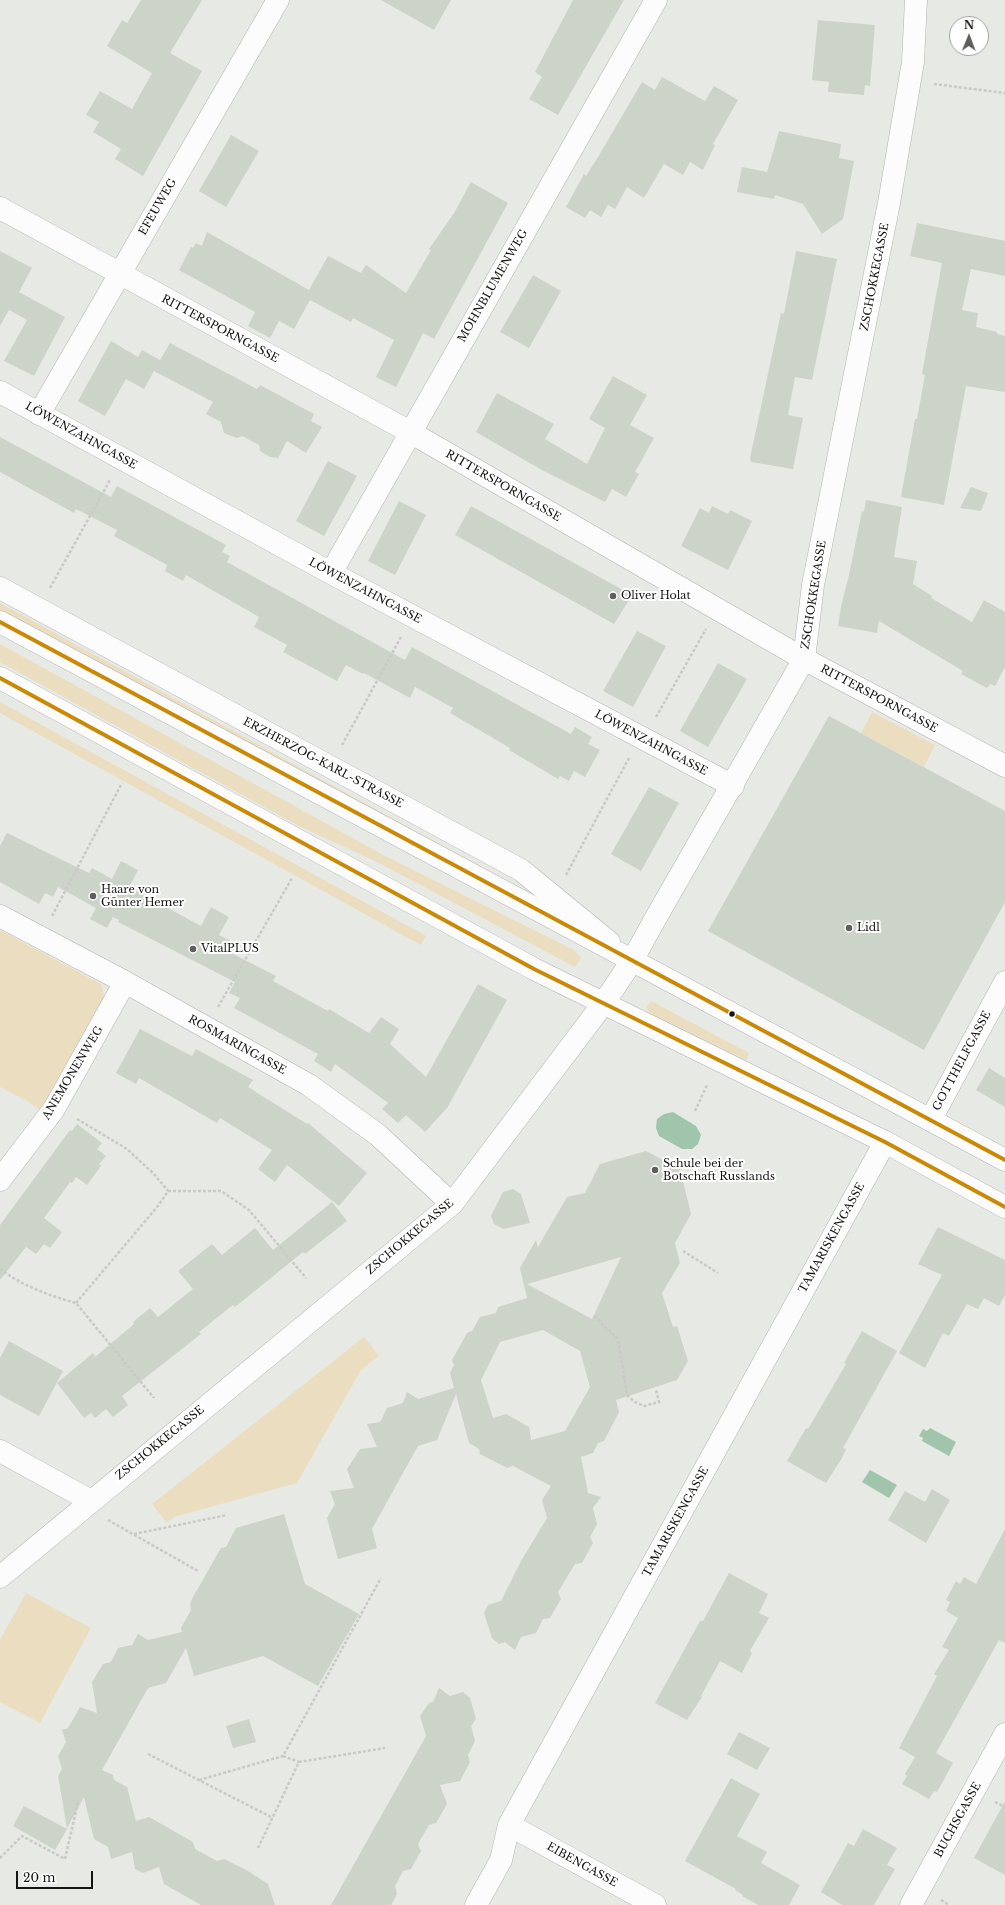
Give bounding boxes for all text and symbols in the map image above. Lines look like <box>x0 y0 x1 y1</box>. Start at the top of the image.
north arrow <box>949 16 989 56</box>
text: N <box>964 18 974 32</box>
street label: EFEUWEG <box>136 176 180 238</box>
street label: ZSCHOKKEGASSE <box>858 222 892 332</box>
street label: MOHNBLUMENWEG <box>455 227 531 345</box>
street label: RITTERSPORNGASSE <box>159 292 281 366</box>
street label: LÖWENZAHNGASSE <box>23 400 139 472</box>
street label: RITTERSPORNGASSE <box>443 448 563 524</box>
street label: ZSCHOKKEGASSE <box>799 540 829 650</box>
street label: LÖWENZAHNGASSE <box>306 556 424 626</box>
place label: Oliver Holat <box>621 589 691 603</box>
marker: Oliver Holat <box>608 591 618 601</box>
street label: RITTERSPORNGASSE <box>818 662 940 736</box>
street label: LÖWENZAHNGASSE <box>592 708 710 778</box>
street label: ERZHERZOG-KARL-STRASSE <box>241 715 405 811</box>
place label: Haare von Günter Hemer <box>101 883 184 909</box>
marker: Haare von Günter Hemer <box>88 891 98 901</box>
place label: Lidl <box>857 921 880 935</box>
marker: Lidl <box>844 923 854 933</box>
place label: VitalPLUS <box>201 942 259 956</box>
marker: VitalPLUS <box>188 944 198 954</box>
unlabelled marker <box>727 1009 737 1019</box>
street label: GOTTHELFGASSE <box>930 1009 994 1113</box>
street label: ROSMARINGASSE <box>186 1013 288 1077</box>
street label: ANEMONENWEG <box>40 1024 106 1122</box>
place label: Schule bei der Botschaft Russlands <box>663 1157 775 1183</box>
marker: Schule bei der Botschaft Russlands <box>650 1165 660 1175</box>
street label: TAMARISKENGASSE <box>796 1181 868 1295</box>
street label: ZSCHOKKEGASSE <box>364 1197 456 1277</box>
street label: ZSCHOKKEGASSE <box>113 1403 207 1483</box>
street label: TAMARISKENGASSE <box>640 1465 712 1579</box>
street label: BUCHSGASSE <box>932 1780 984 1860</box>
street label: EIBENGASSE <box>544 1840 620 1890</box>
scale bar <box>18 1863 95 1889</box>
text: 20 m <box>23 1870 55 1885</box>

